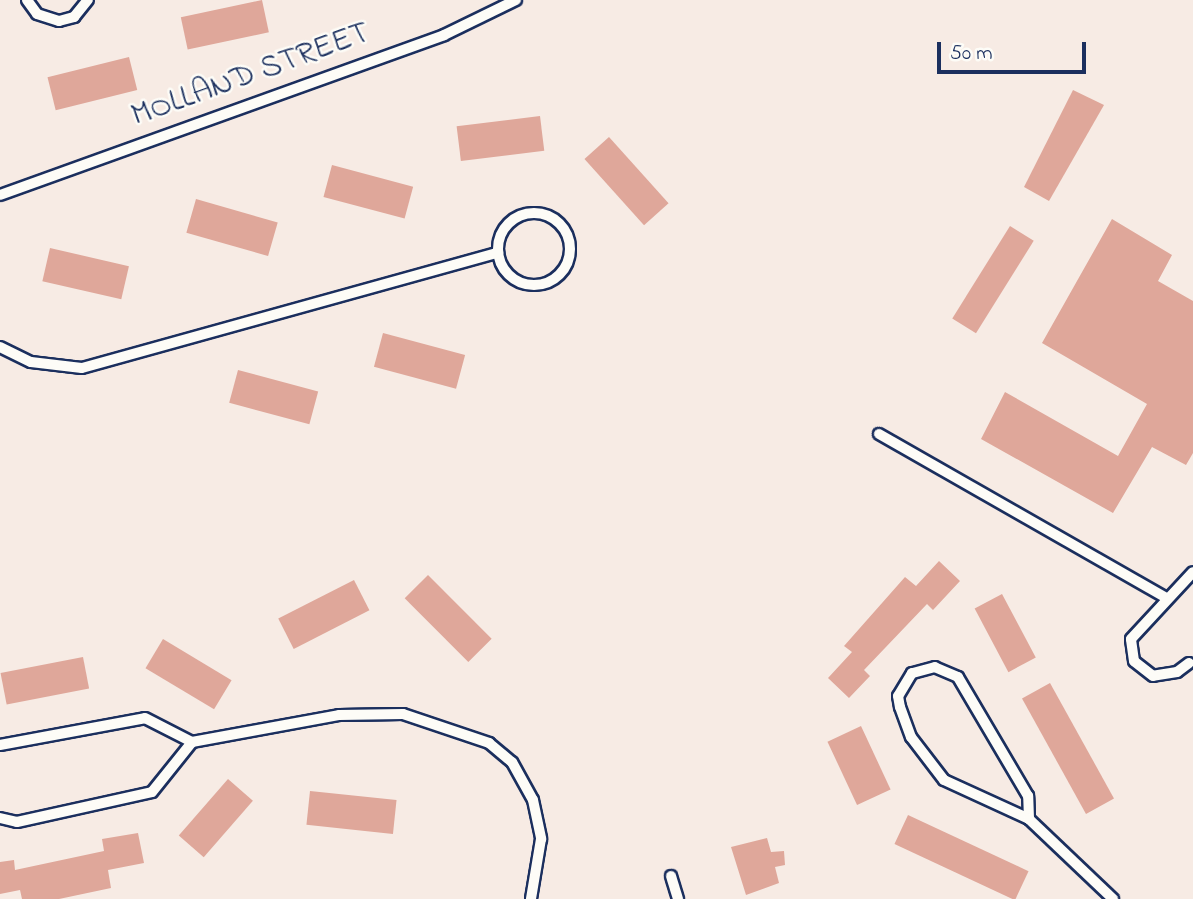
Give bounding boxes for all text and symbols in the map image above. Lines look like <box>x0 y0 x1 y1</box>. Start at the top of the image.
street label: MOLLAND STREET <box>127 15 375 137</box>
scale bar <box>941 28 1090 72</box>
text: 50 m <box>950 39 993 69</box>

